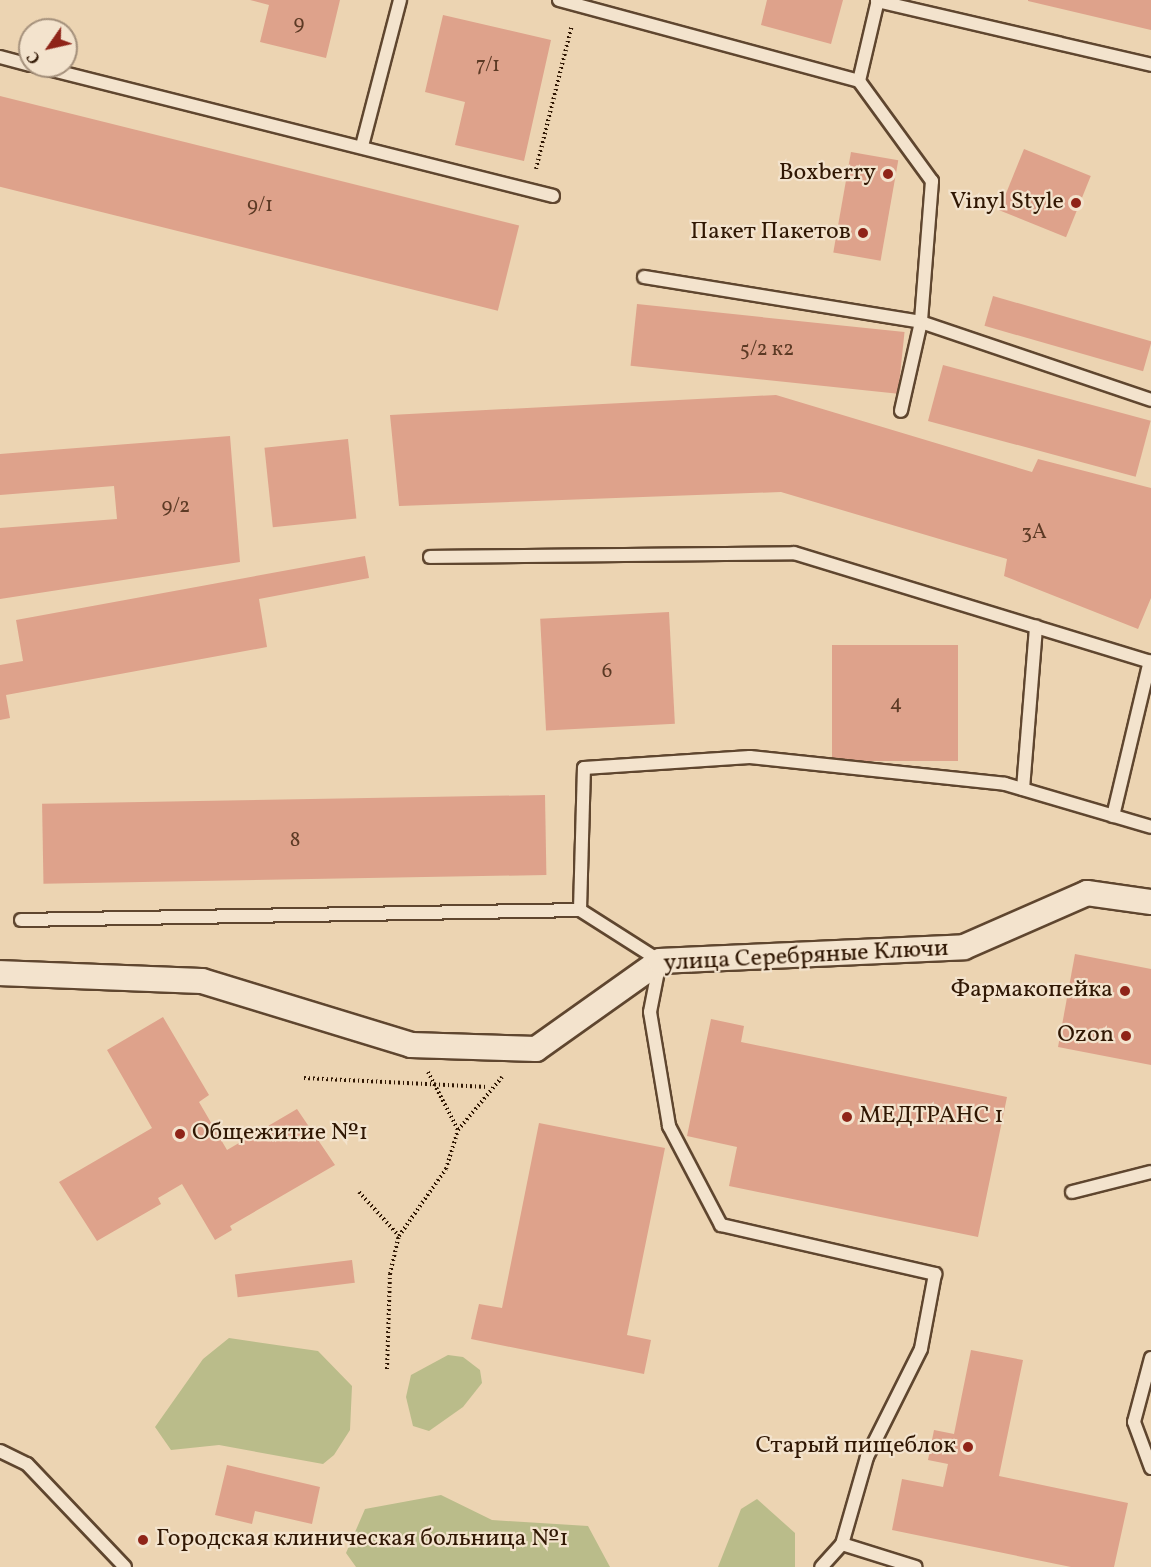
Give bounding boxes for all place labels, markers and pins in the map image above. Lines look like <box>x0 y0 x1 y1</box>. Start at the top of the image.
place label: Boxberry <box>779 160 876 188</box>
marker: Boxberry <box>881 167 895 181</box>
place label: Vinyl Style <box>950 189 1064 217</box>
marker: Vinyl Style <box>1069 196 1083 210</box>
place label: Пакет Пакетов <box>690 219 851 247</box>
marker: Пакет Пакетов <box>856 226 870 240</box>
place label: Фармакопейка <box>951 977 1113 1005</box>
marker: Фармакопейка <box>1118 984 1132 998</box>
place label: Ozon <box>1057 1022 1114 1050</box>
marker: Ozon <box>1119 1029 1133 1043</box>
place label: МЕДТРАНС 1 <box>859 1103 1003 1131</box>
marker: МЕДТРАНС 1 <box>840 1110 854 1124</box>
place label: Общежитие №1 <box>192 1120 368 1148</box>
marker: Общежитие №1 <box>173 1127 187 1141</box>
place label: Старый пищеблок <box>756 1433 956 1461</box>
marker: Старый пищеблок <box>961 1440 975 1454</box>
place label: Городская клиническая больница №1 <box>156 1526 569 1554</box>
marker: Городская клиническая больница №1 <box>134 1531 152 1549</box>

